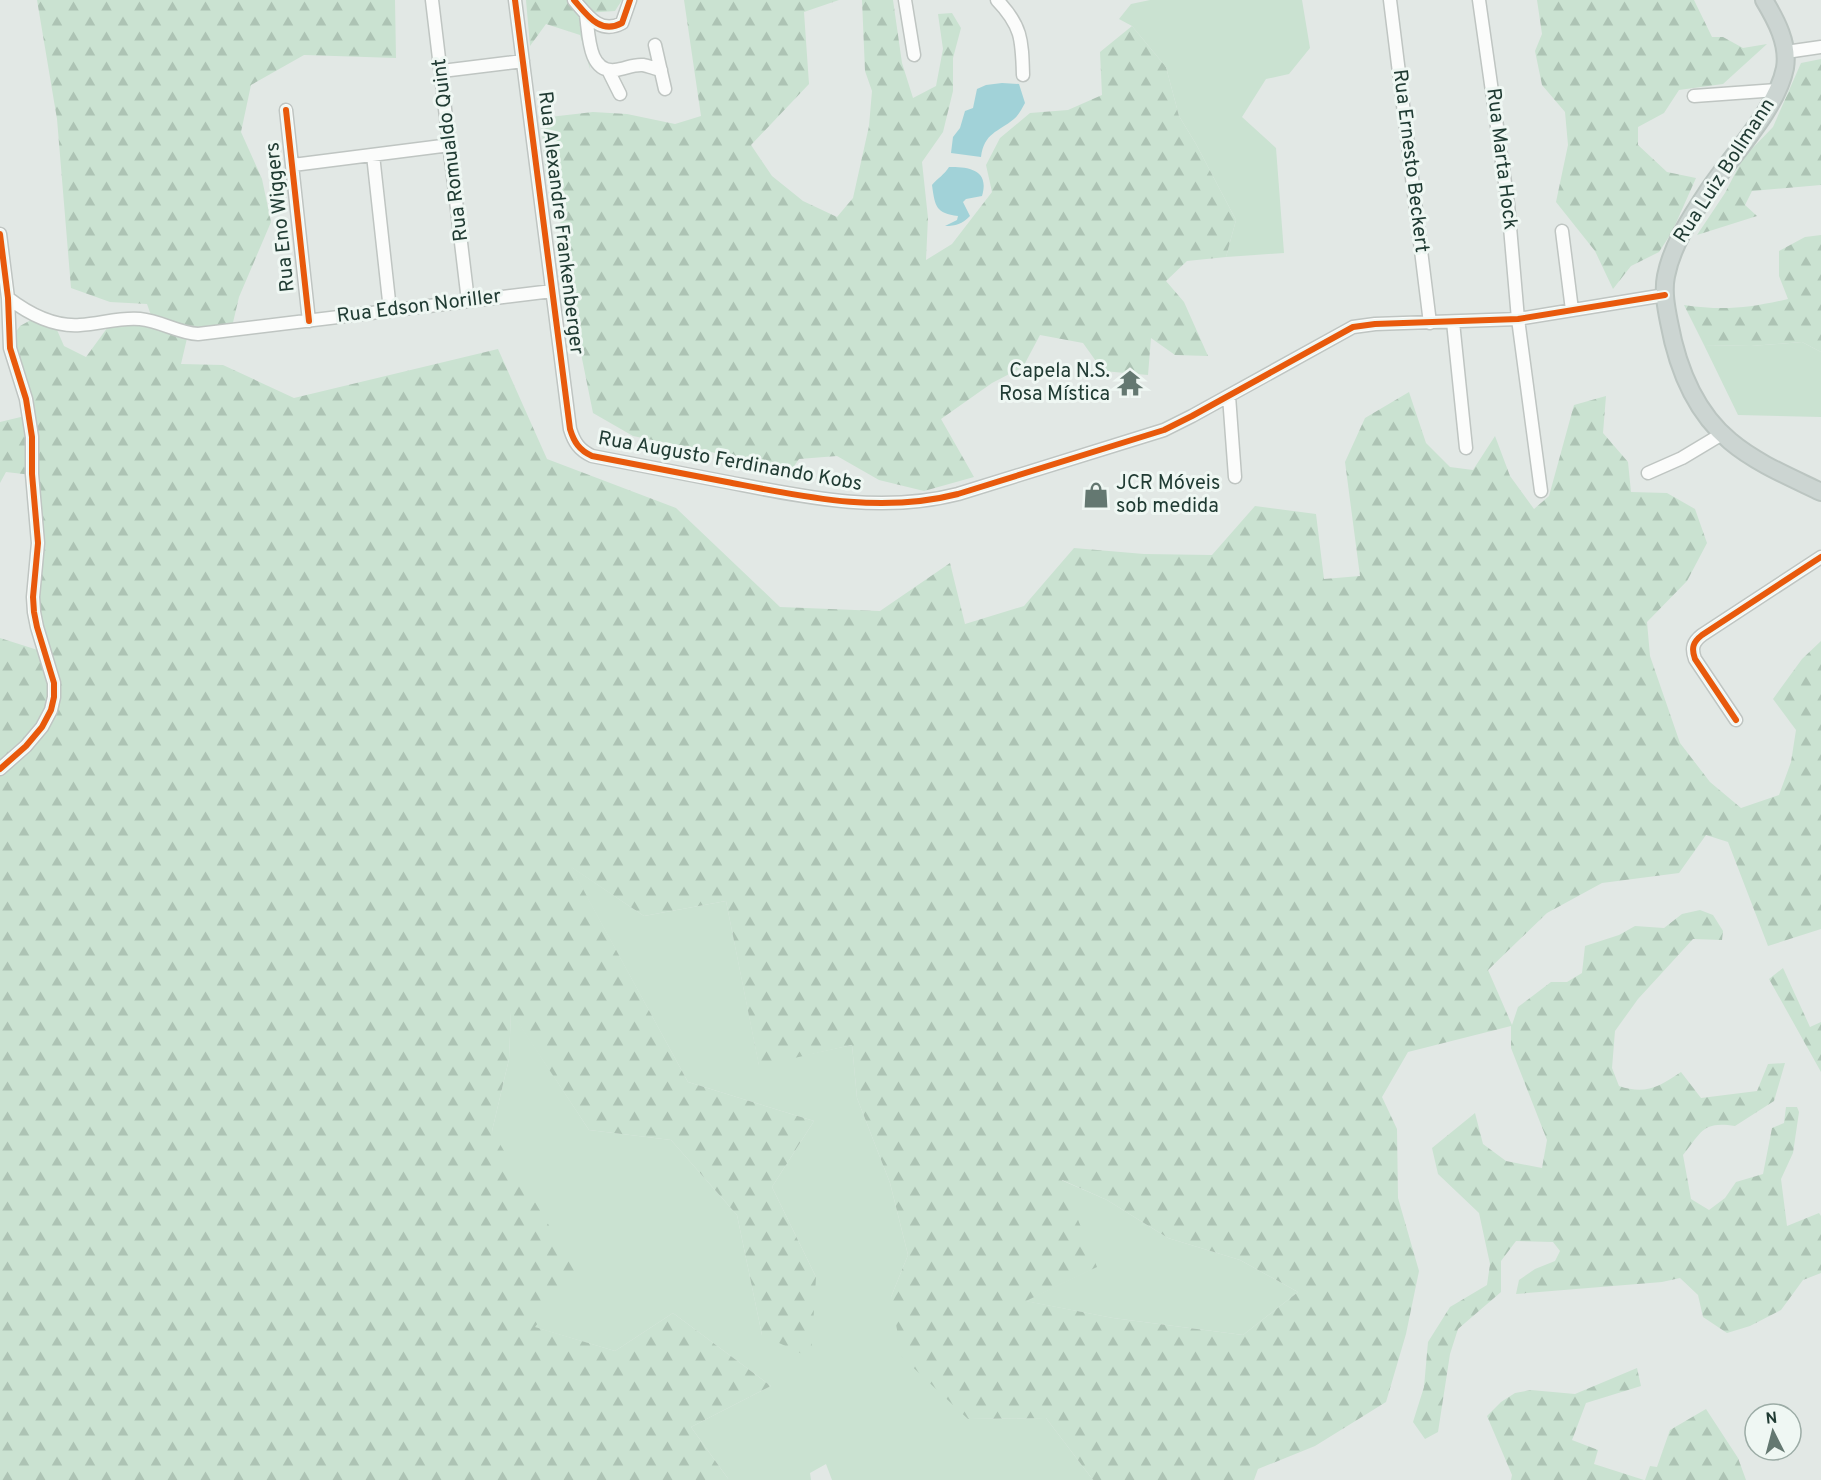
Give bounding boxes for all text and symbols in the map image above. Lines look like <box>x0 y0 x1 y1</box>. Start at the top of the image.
street label: Rua Romualdo Quint <box>427 57 475 243</box>
street label: Rua Ernesto Beckert <box>1386 68 1434 254</box>
street label: Rua Marta Hock <box>1479 87 1523 231</box>
street label: Rua Alexandre Frankenberger <box>531 90 589 356</box>
street label: Rua Luiz Bollmann <box>1668 94 1782 248</box>
street label: Rua Eno Wiggers <box>260 141 302 293</box>
street label: Rua Edson Noriller <box>335 284 503 330</box>
place label: Capela N.S. Rosa Mística <box>999 359 1110 408</box>
temple icon: Capela N.S. Rosa Mística <box>1115 368 1145 398</box>
street label: Rua Augusto Ferdinando Kobs <box>596 426 864 498</box>
place label: JCR Móveis sob medida <box>1116 471 1220 520</box>
shop icon: JCR Móveis sob medida <box>1081 480 1111 510</box>
north arrow <box>1743 1402 1803 1462</box>
text: N <box>1765 1409 1778 1430</box>

